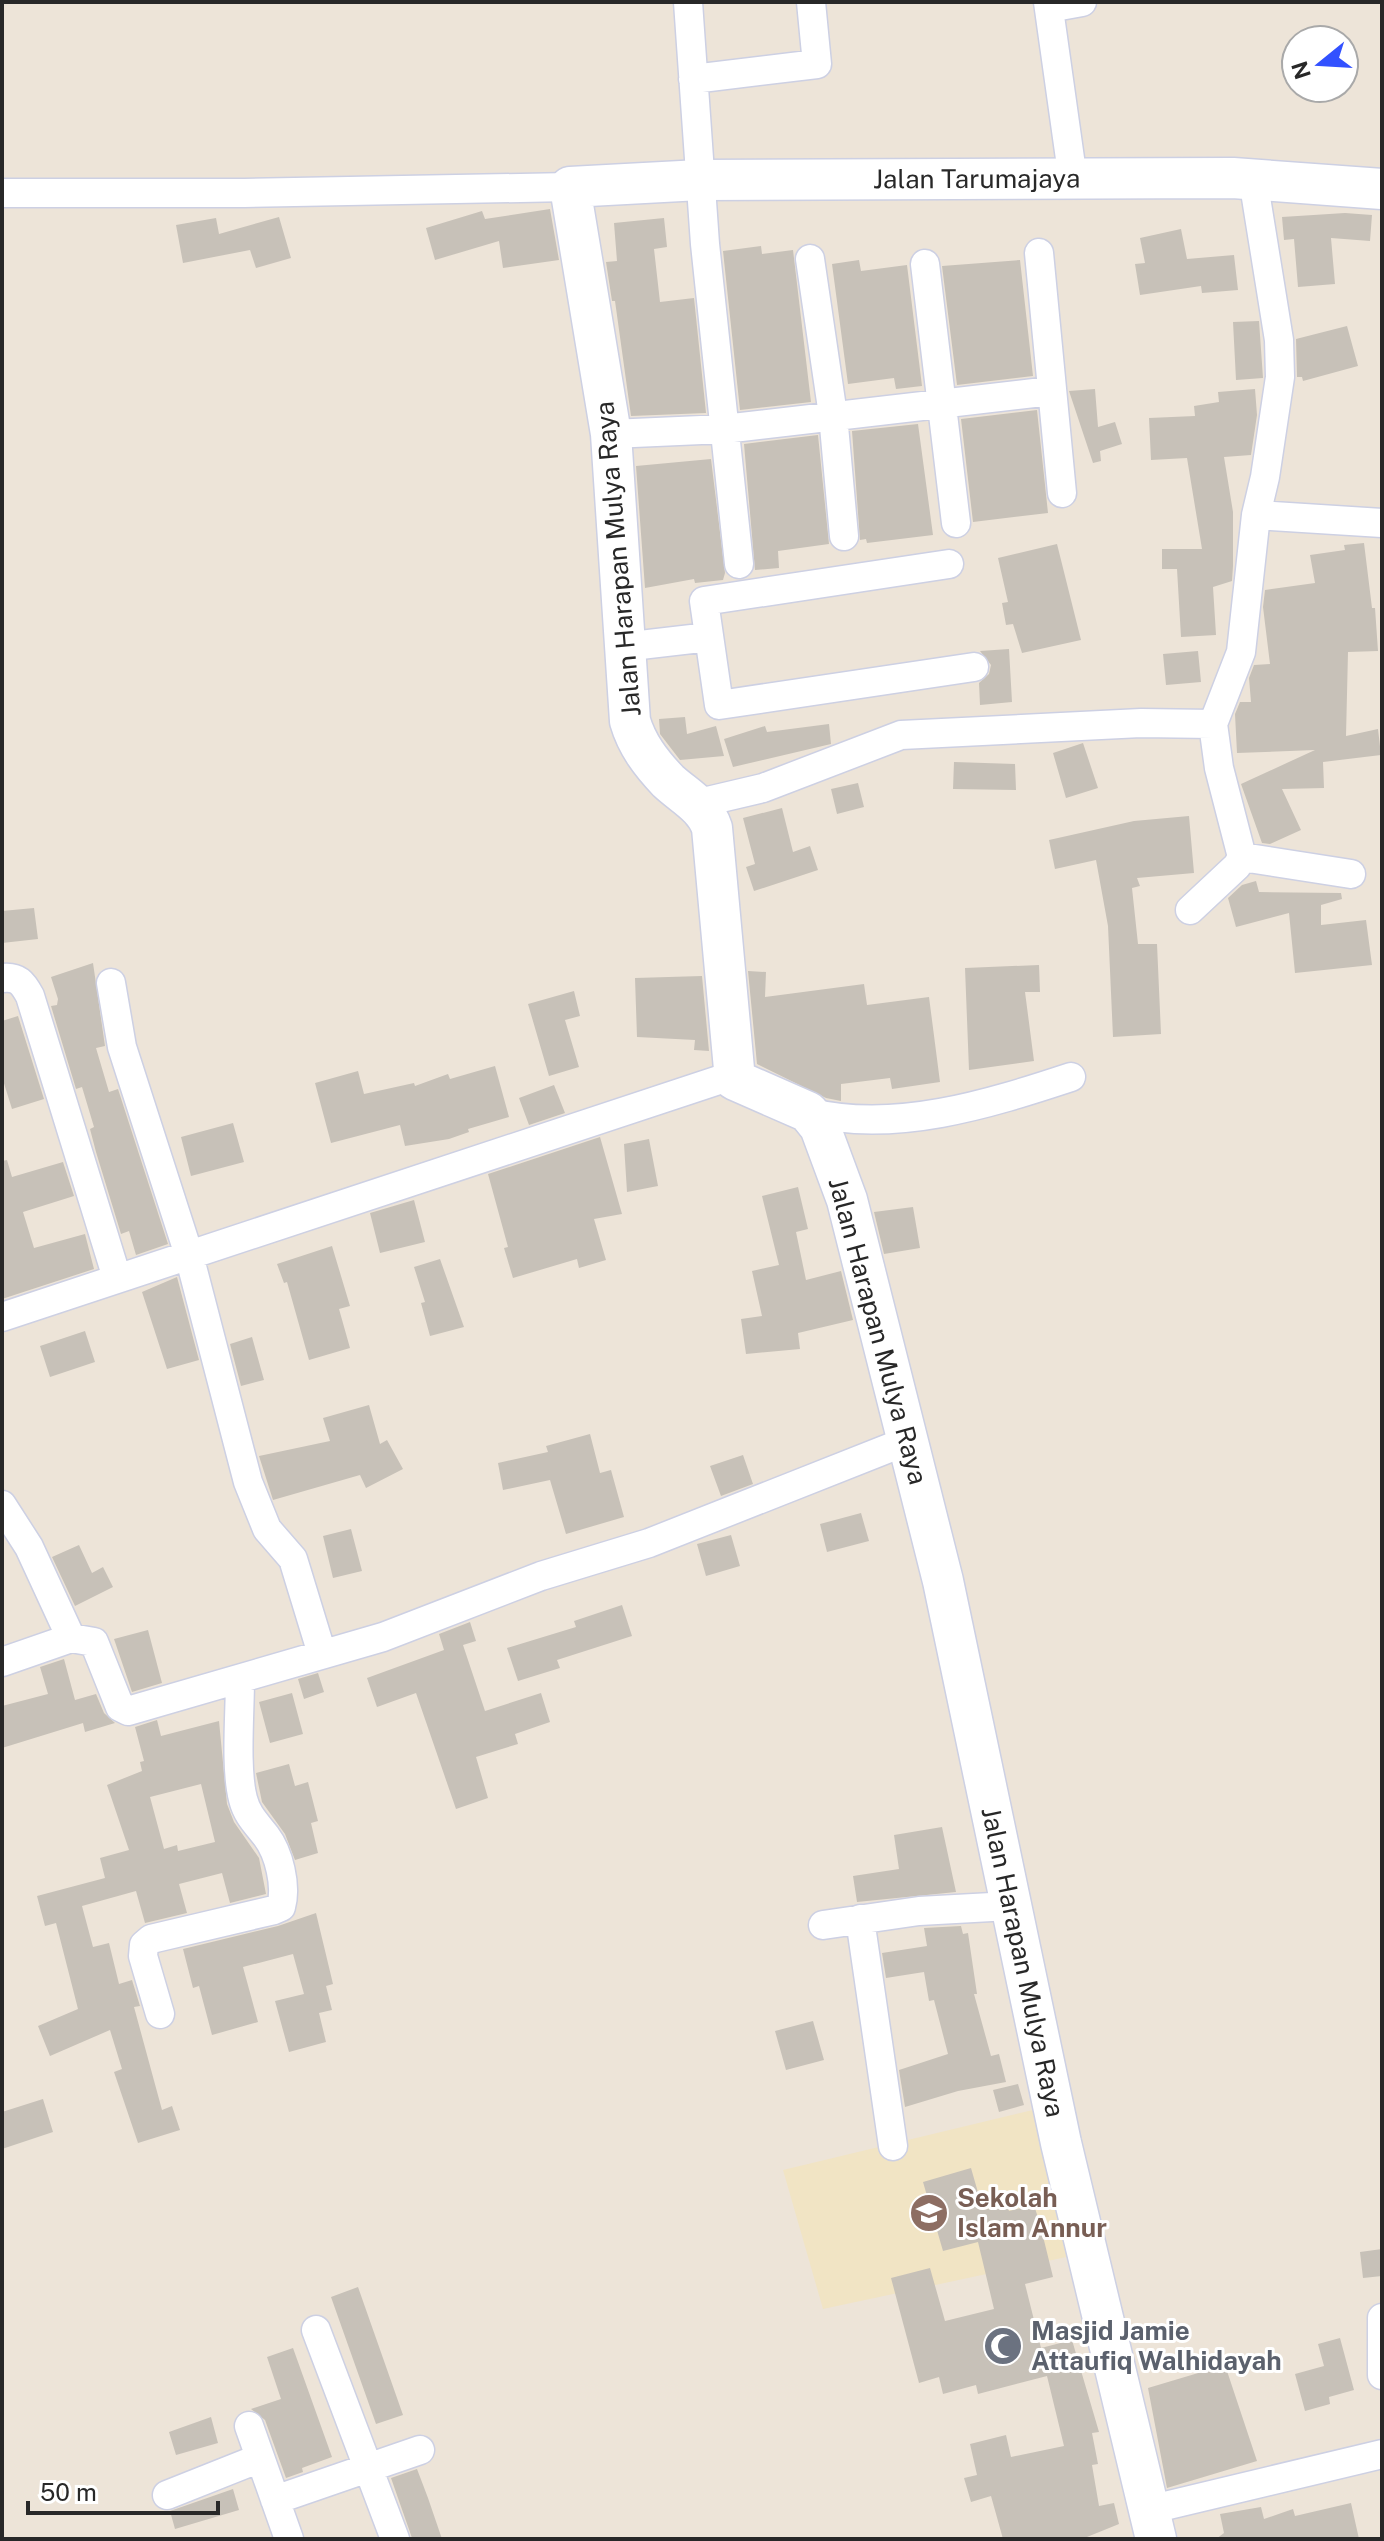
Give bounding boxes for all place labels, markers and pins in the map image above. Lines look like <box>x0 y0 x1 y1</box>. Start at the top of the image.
place label: Sekolah Islam Annur <box>957 2182 1107 2243</box>
school or university icon: Sekolah Islam Annur <box>908 2192 950 2234</box>
place label: Masjid Jamie Attaufiq Walhidayah <box>1031 2315 1282 2376</box>
mosque icon: Masjid Jamie Attaufiq Walhidayah <box>982 2325 1024 2367</box>

